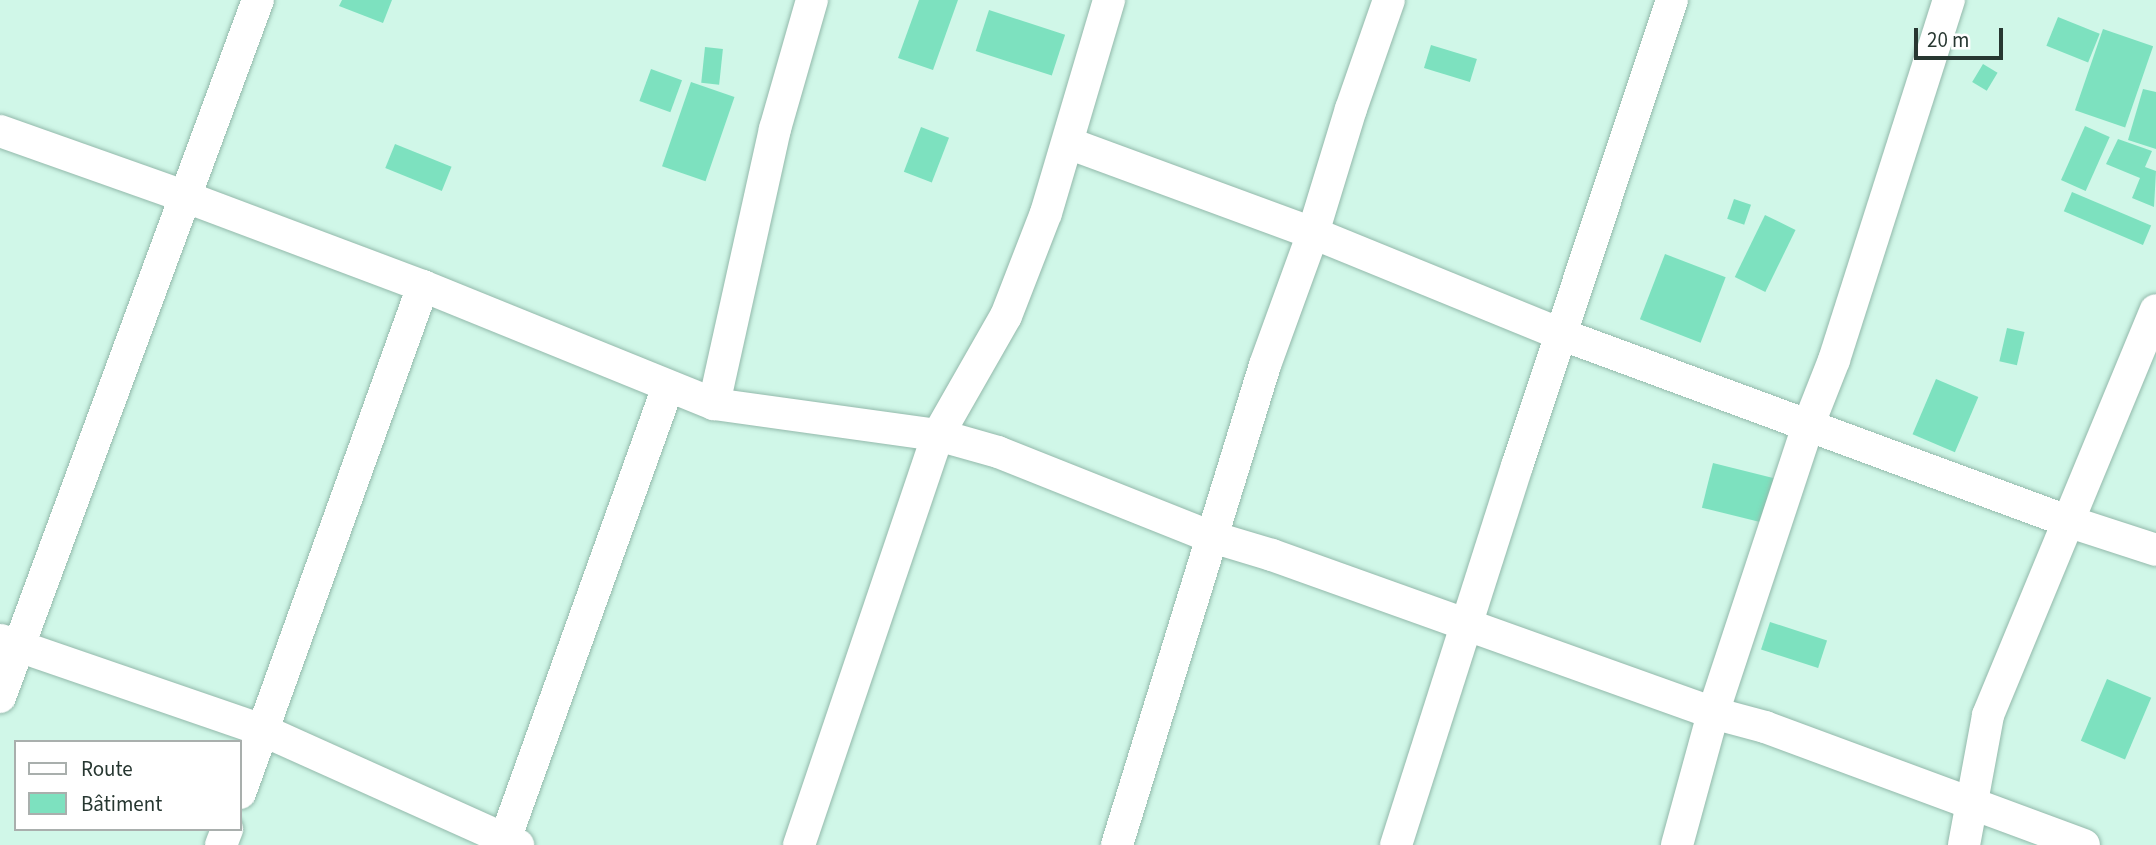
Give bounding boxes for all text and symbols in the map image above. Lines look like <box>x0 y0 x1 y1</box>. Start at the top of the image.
scale bar <box>1918 14 2007 58</box>
text: 20 m <box>1927 25 1969 55</box>
legend <box>14 740 242 831</box>
text: Route <box>81 754 133 784</box>
text: Bâtiment <box>81 789 162 819</box>

